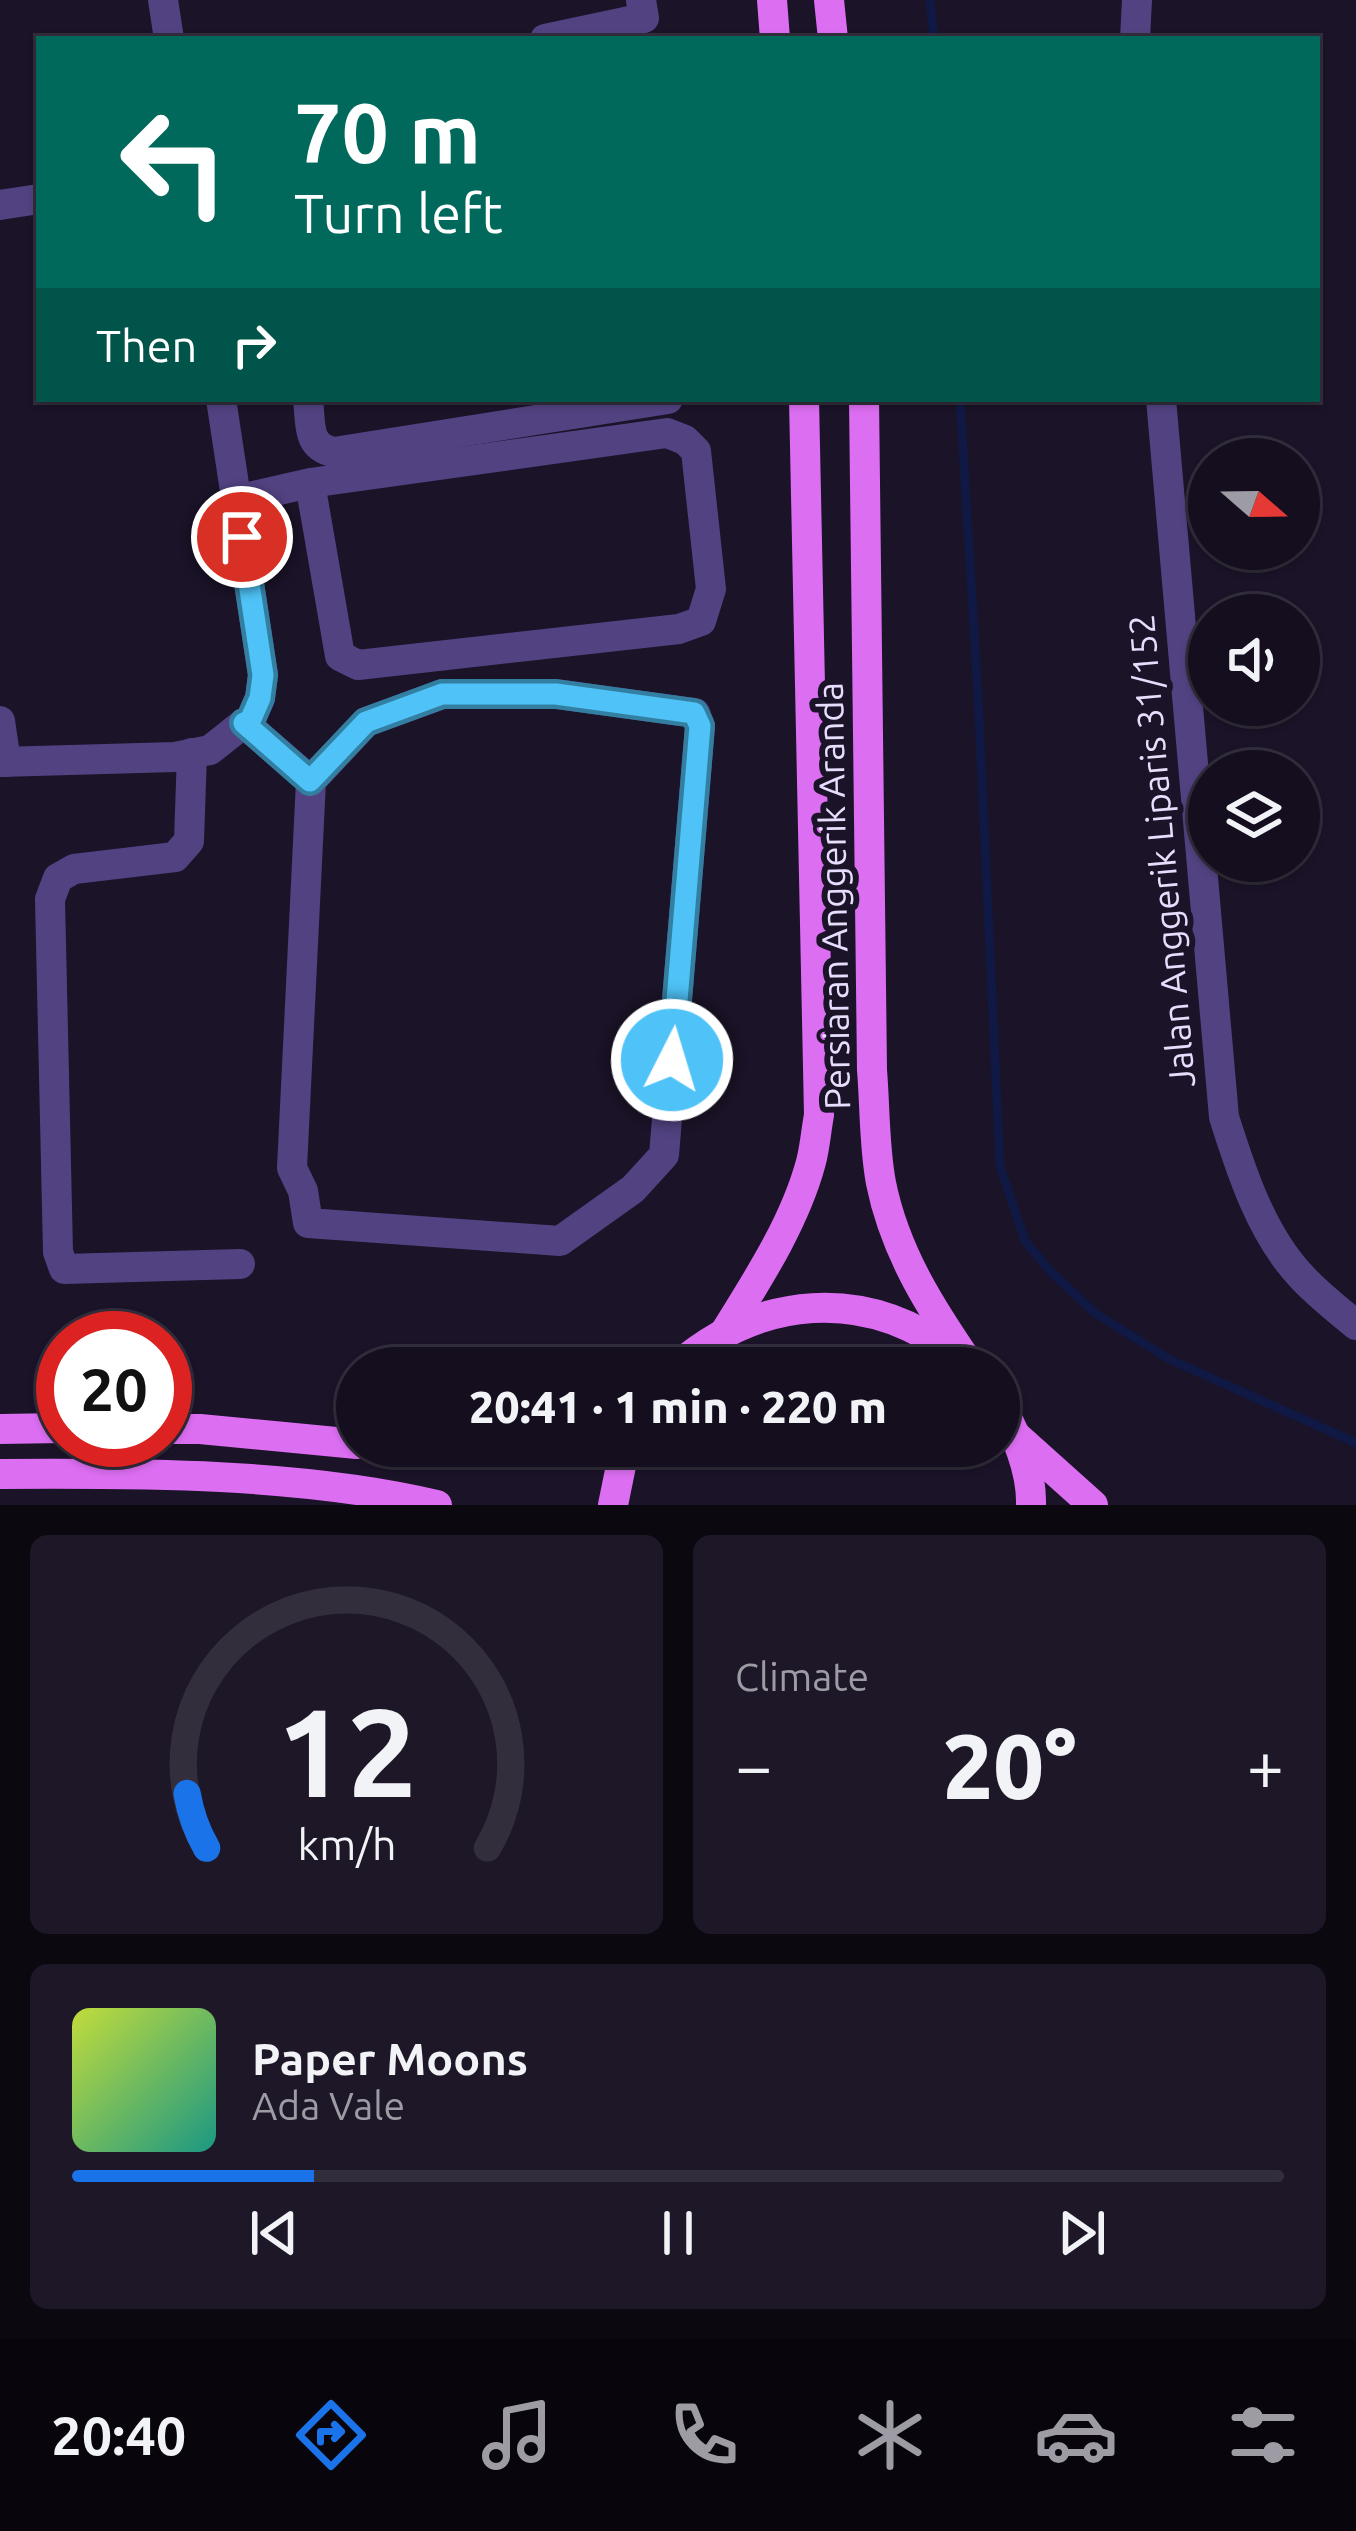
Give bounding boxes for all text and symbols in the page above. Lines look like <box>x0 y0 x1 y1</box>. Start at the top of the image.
icon: left <box>96 84 252 240</box>
text: 70 m <box>294 85 481 179</box>
text: Turn left <box>294 183 503 243</box>
icon: right <box>221 312 287 378</box>
text: Then <box>96 320 197 371</box>
north arrow <box>1188 438 1320 570</box>
map controls <box>1188 438 1320 882</box>
pin <box>191 486 293 588</box>
icon: arrive <box>209 504 275 570</box>
button: sound <box>1188 594 1320 726</box>
street label: Jalan Anggerik Liparis 31/152 <box>1120 613 1202 1089</box>
street label: Persiaran Anggerik Aranda <box>809 682 857 1110</box>
button: layers <box>1188 750 1320 882</box>
position arrow <box>609 997 735 1123</box>
speed limit sign: 20 <box>36 1311 192 1467</box>
text: 20:41 · 1 min · 220 m <box>469 1381 887 1432</box>
text: Climate <box>735 1655 869 1698</box>
text: 12 <box>276 1681 417 1821</box>
text: 20° <box>942 1715 1077 1816</box>
text: − <box>735 1728 772 1802</box>
text: + <box>1247 1728 1284 1802</box>
text: km/h <box>297 1819 396 1867</box>
text: Paper Moons <box>252 2033 528 2084</box>
text: Ada Vale <box>252 2084 405 2127</box>
icon: previous <box>241 2200 307 2266</box>
icon: pause <box>645 2200 711 2266</box>
icon: next <box>1049 2200 1115 2266</box>
icon: directions <box>289 2393 373 2477</box>
icon: music <box>475 2393 559 2477</box>
icon: phone <box>662 2393 746 2477</box>
icon: climate <box>848 2393 932 2477</box>
icon: car <box>1034 2393 1118 2477</box>
icon: filters <box>1221 2393 1305 2477</box>
text: 20:40 <box>51 2405 186 2465</box>

